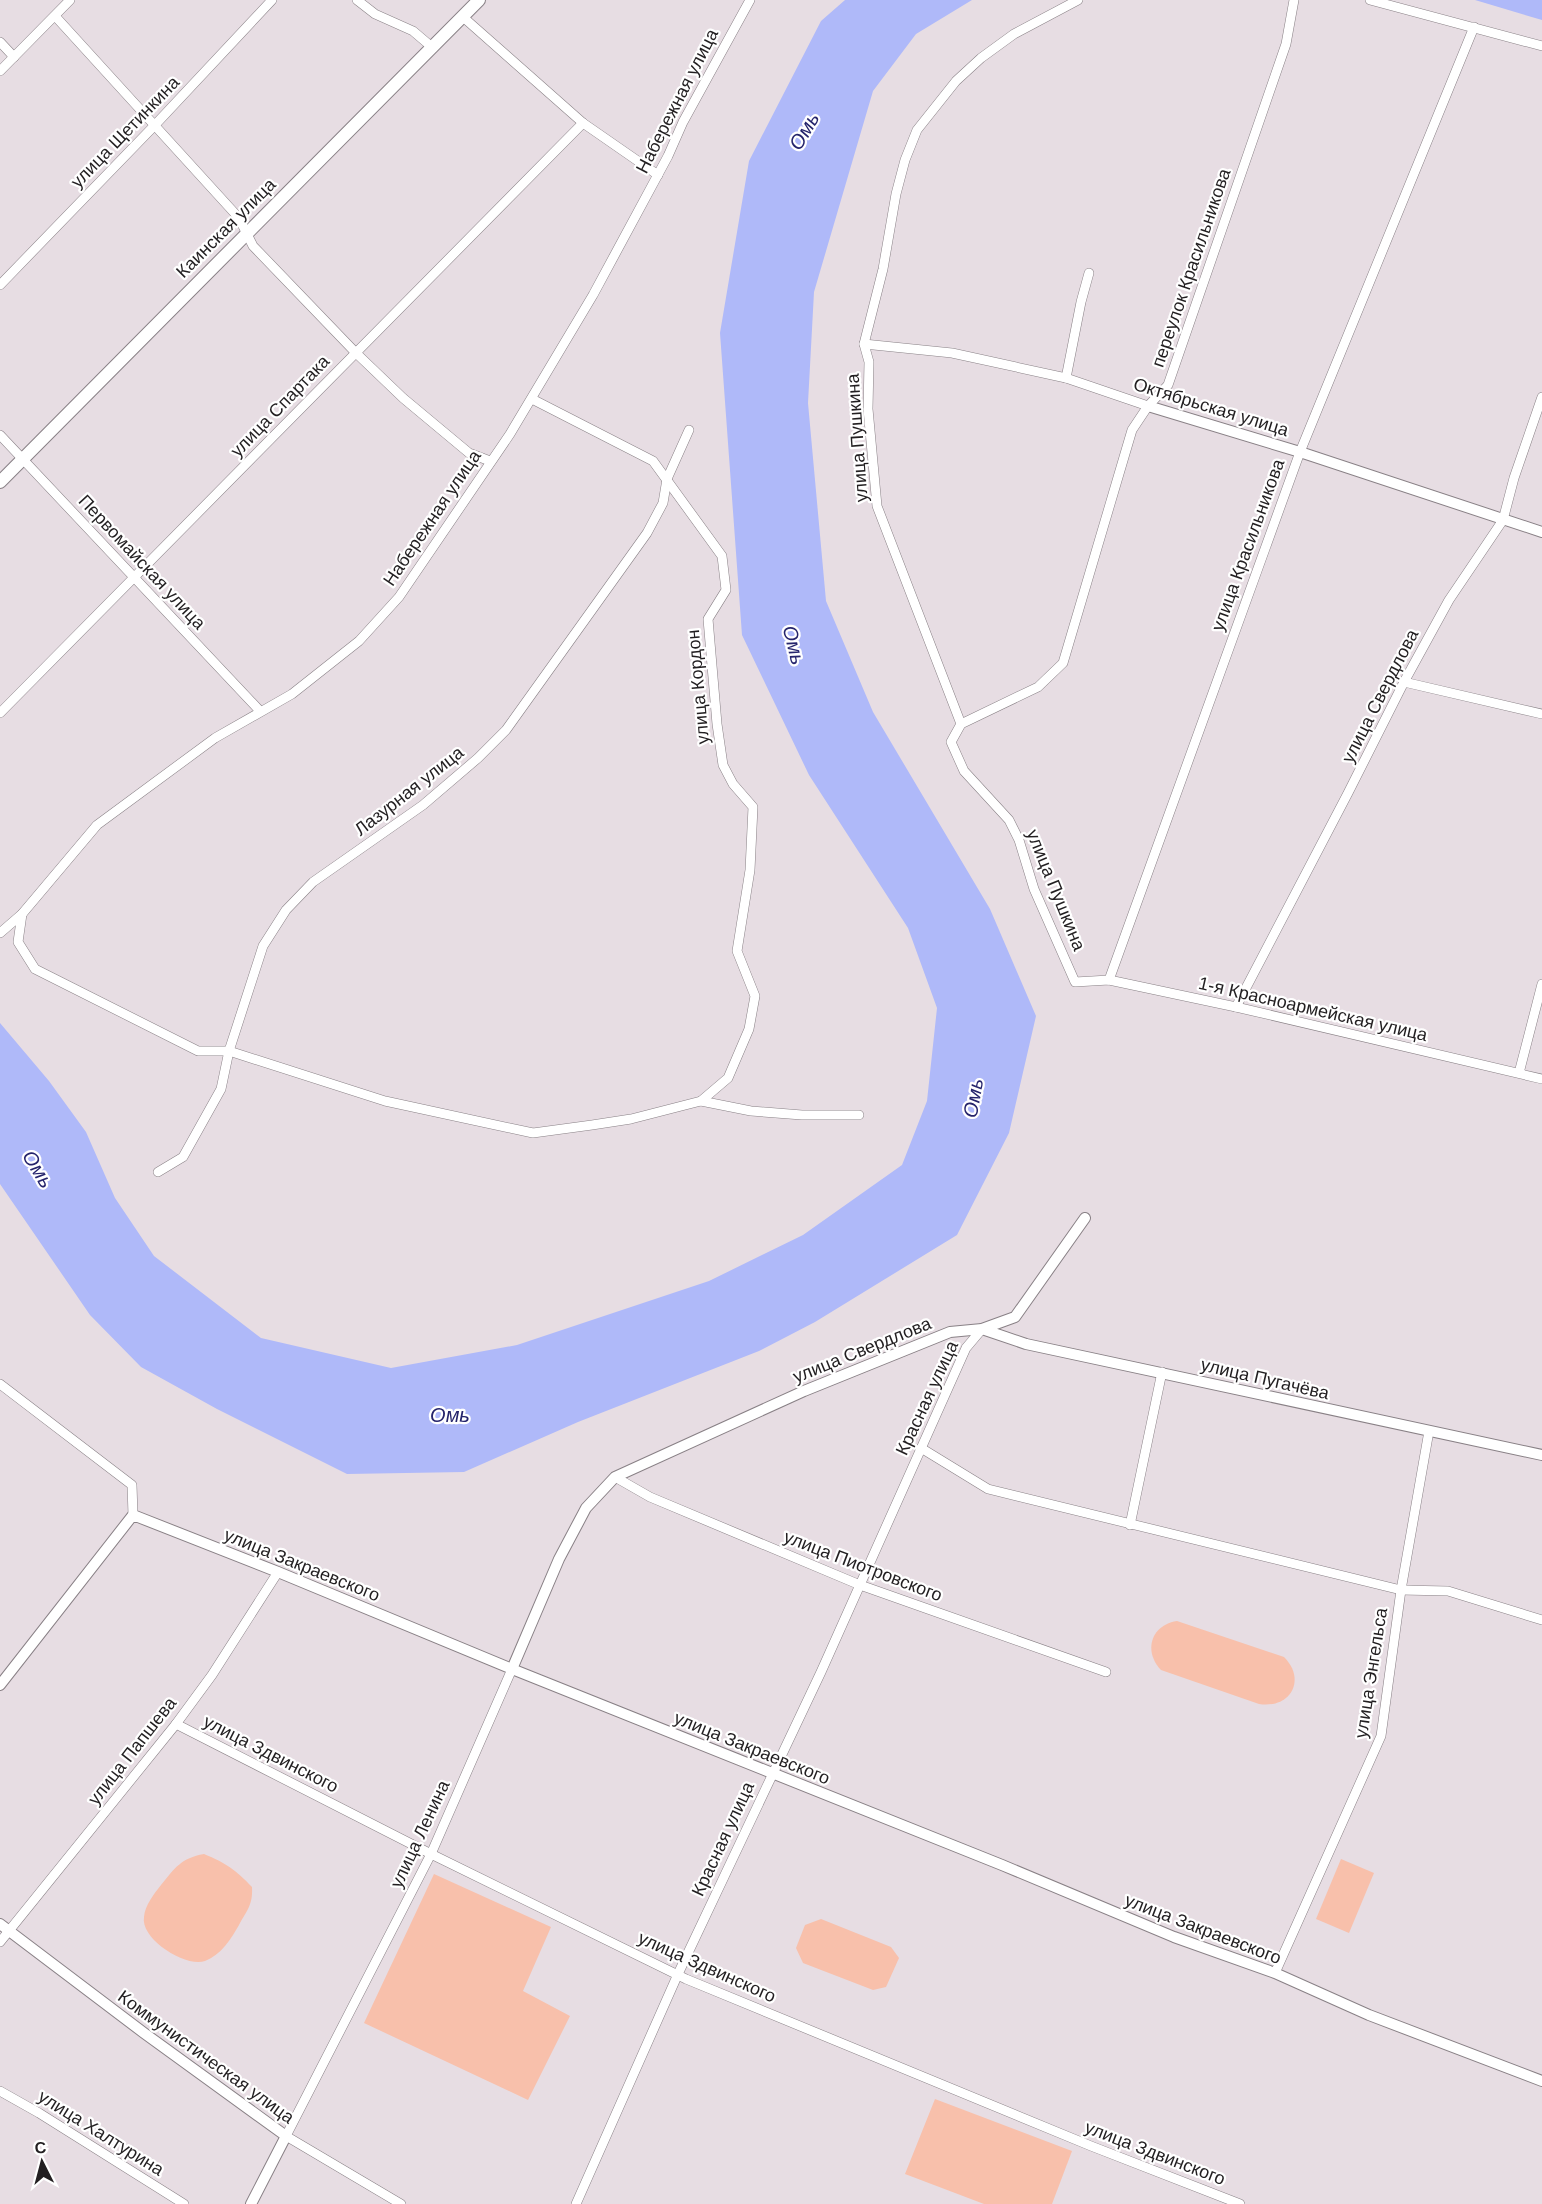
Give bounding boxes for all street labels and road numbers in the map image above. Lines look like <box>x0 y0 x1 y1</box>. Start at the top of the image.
street label: Набережная улица <box>632 25 722 176</box>
street label: улица Щетинкина <box>67 72 184 192</box>
street label: переулок Красильникова <box>1148 165 1235 370</box>
street label: Каинская улица <box>172 174 280 282</box>
street label: улица Спартака <box>227 350 334 461</box>
street label: улица Пушкина <box>842 372 871 503</box>
street label: Октябрьская улица <box>1131 374 1292 440</box>
street label: Набережная улица <box>379 446 485 590</box>
street label: улица Красильникова <box>1208 455 1289 634</box>
street label: Первомайская улица <box>75 491 210 634</box>
street label: улица Свердлова <box>1338 625 1423 766</box>
street label: улица Кордон <box>683 629 713 745</box>
street label: Лазурная улица <box>351 742 468 840</box>
street label: улица Пушкина <box>1023 827 1090 954</box>
street label: 1-я Красноармейская улица <box>1197 973 1430 1045</box>
street label: улица Свердлова <box>790 1313 935 1387</box>
street label: Красная улица <box>892 1337 963 1458</box>
street label: улица Пугачёва <box>1199 1355 1332 1404</box>
street label: улица Закраевского <box>221 1525 383 1605</box>
street label: улица Пиотровского <box>781 1527 945 1605</box>
street label: улица Энгельса <box>1351 1605 1391 1740</box>
street label: улица Папшева <box>84 1692 181 1809</box>
street label: улица Закраевского <box>671 1708 833 1788</box>
street label: улица Здвинского <box>200 1711 342 1797</box>
street label: улица Ленина <box>386 1776 454 1891</box>
street label: Красная улица <box>688 1778 759 1899</box>
street label: улица Закраевского <box>1122 1890 1284 1968</box>
street label: улица Здвинского <box>635 1928 779 2006</box>
street label: Коммунистическая улица <box>114 1986 299 2128</box>
street label: улица Халтурина <box>35 2086 168 2180</box>
street label: улица Здвинского <box>1082 2117 1228 2189</box>

